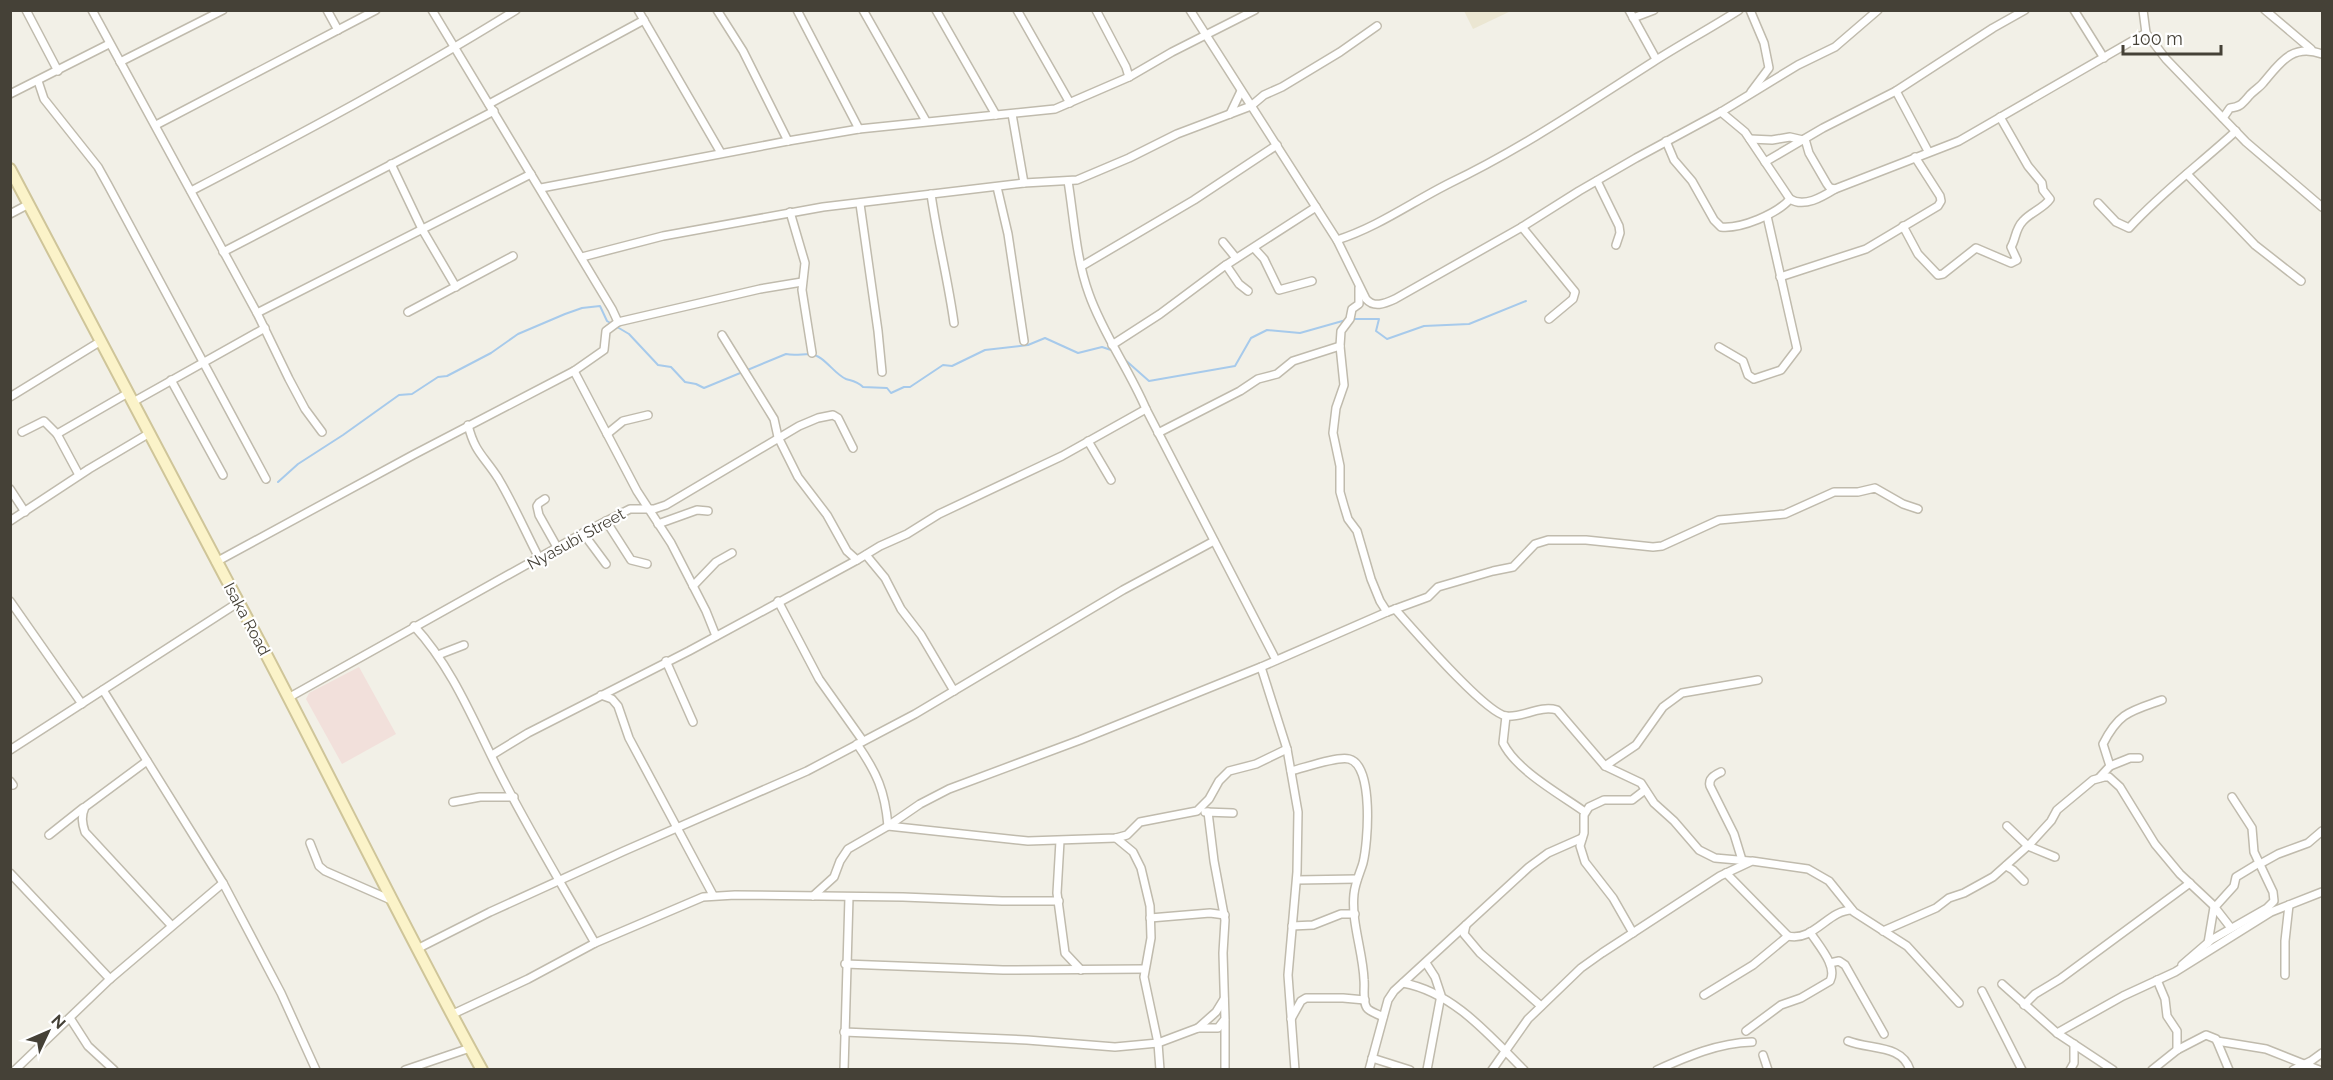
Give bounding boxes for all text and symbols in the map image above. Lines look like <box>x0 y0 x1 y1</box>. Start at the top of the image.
scale bar <box>2123 18 2220 56</box>
text: 100 m <box>2132 28 2183 49</box>
street label: Nyasubi Street <box>524 504 629 574</box>
street label: Isaka Road <box>220 579 274 659</box>
north arrow <box>18 1002 78 1062</box>
text: N <box>47 1011 70 1033</box>

